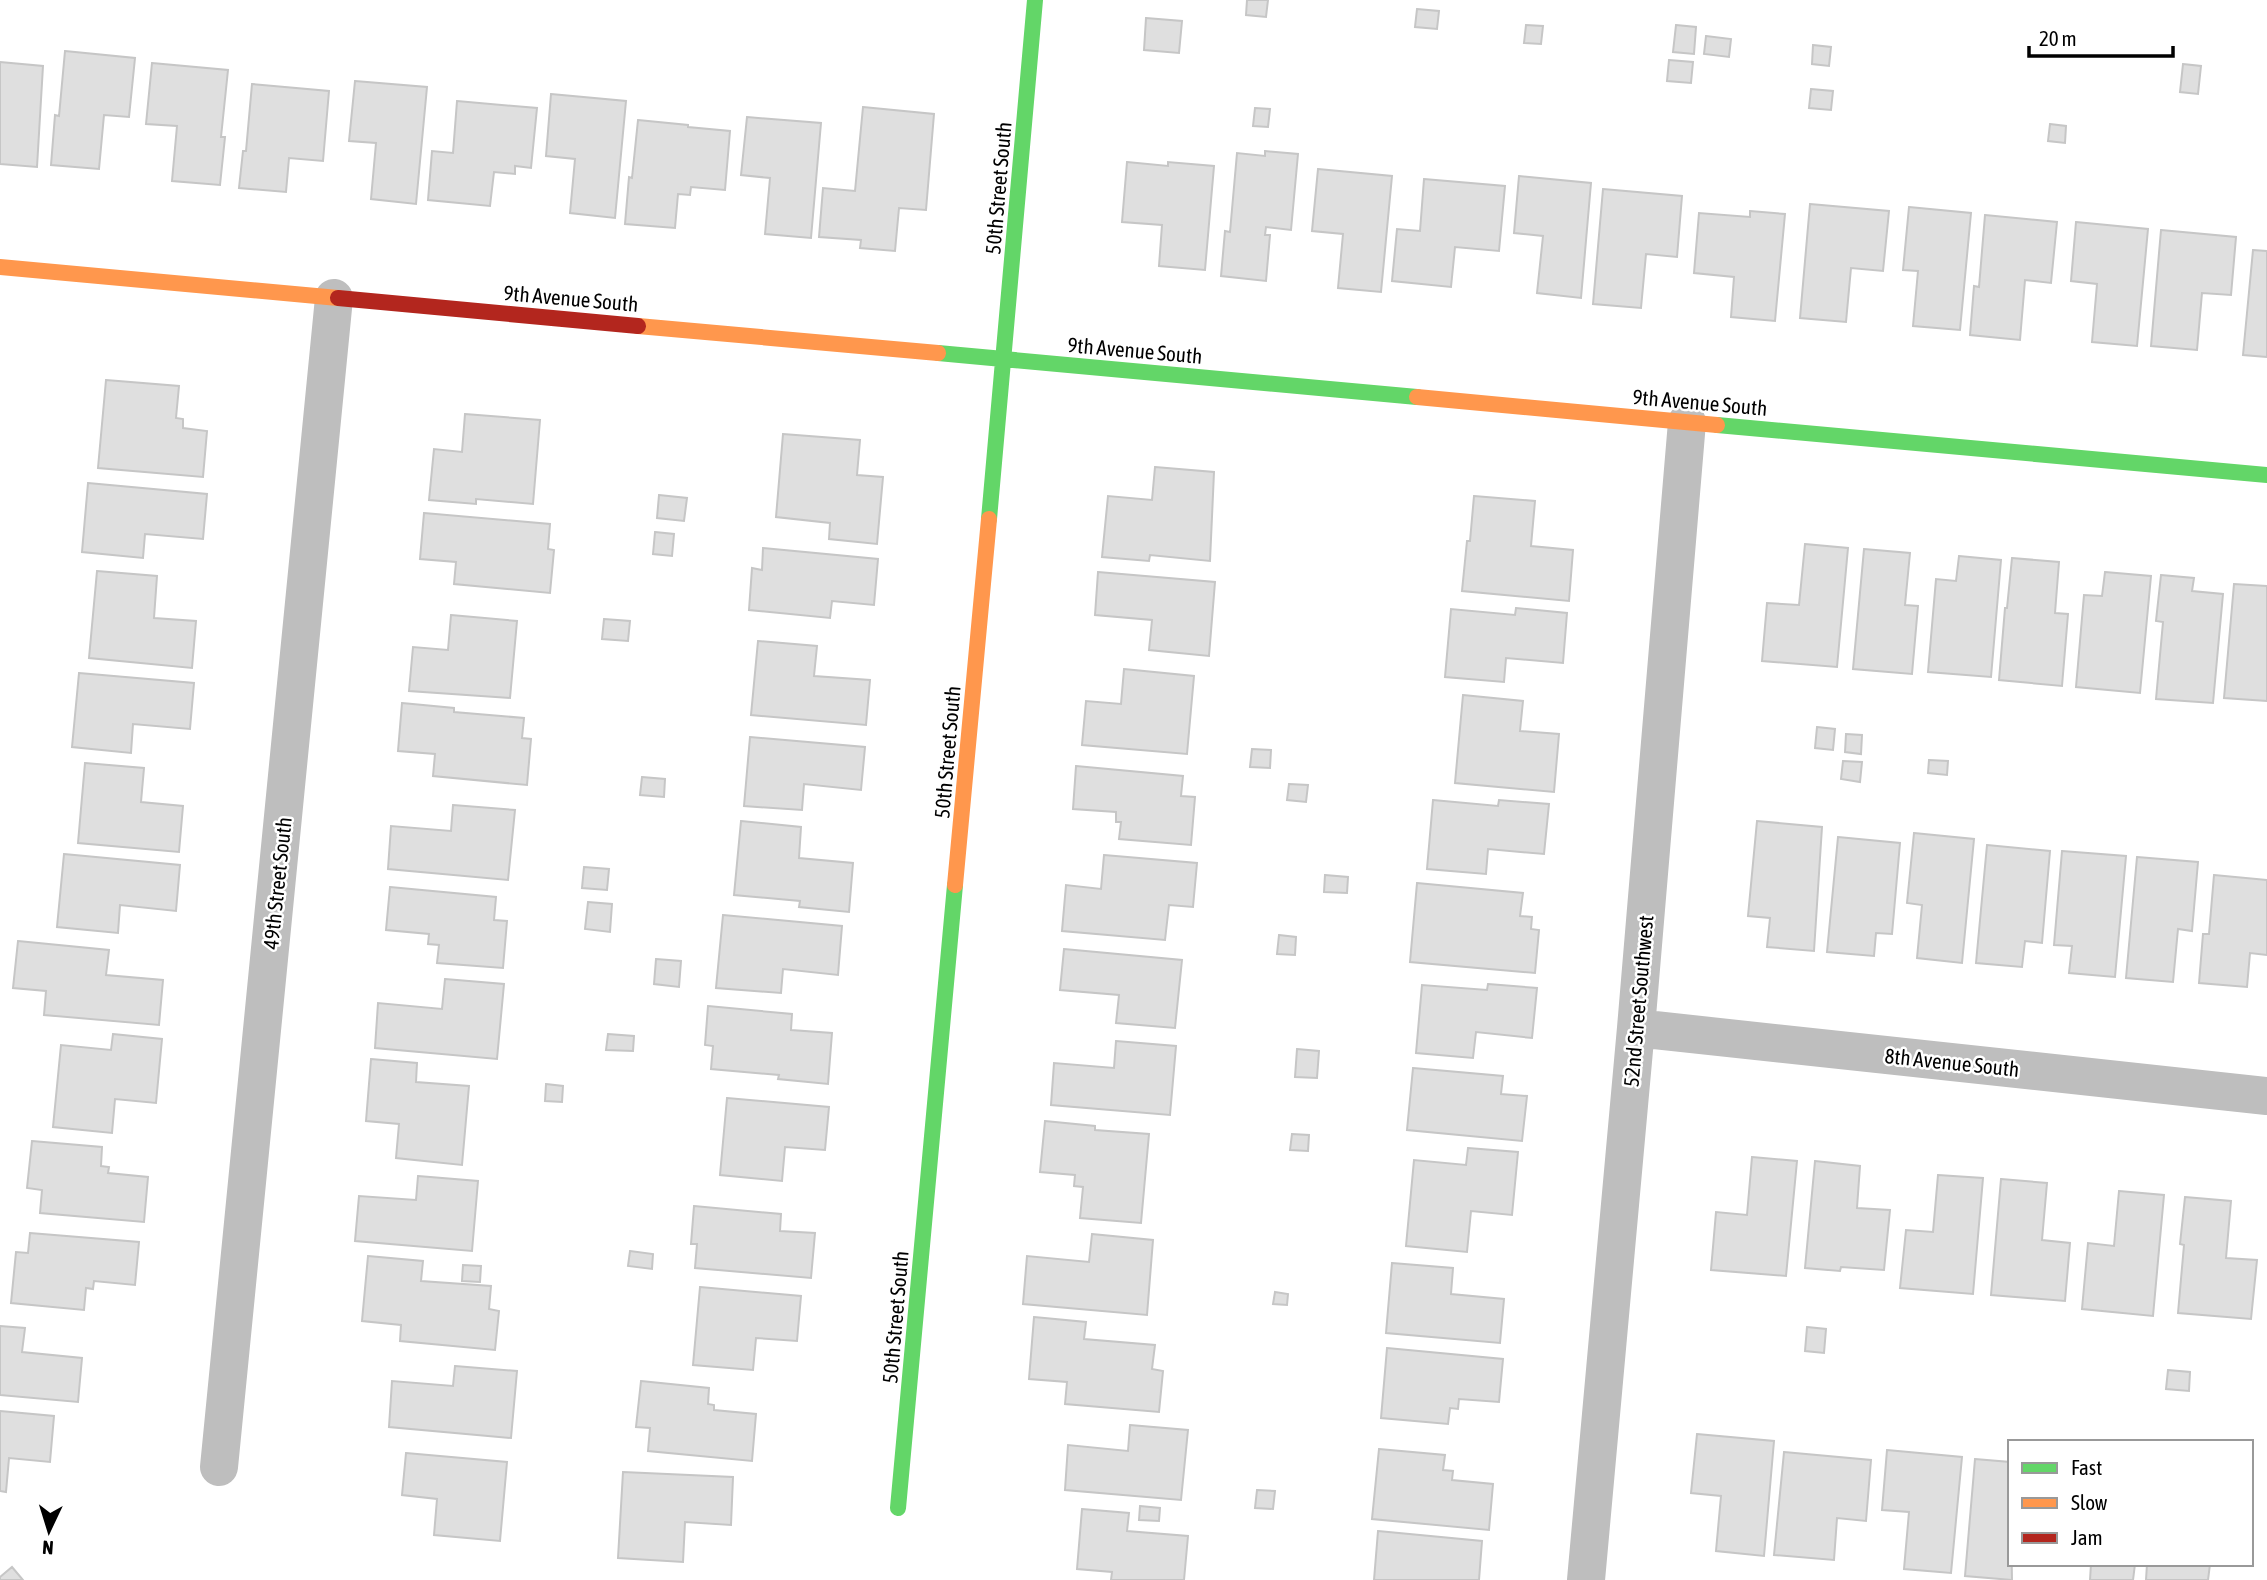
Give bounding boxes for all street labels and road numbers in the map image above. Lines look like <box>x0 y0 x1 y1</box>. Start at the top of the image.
street label: 50th Street South <box>980 121 1016 255</box>
street label: 9th Avenue South <box>503 280 639 316</box>
street label: 9th Avenue South <box>1067 332 1203 368</box>
street label: 9th Avenue South <box>1632 384 1768 420</box>
street label: 50th Street South <box>929 685 965 819</box>
street label: 49th Street South <box>258 816 296 950</box>
street label: 52nd Street Southwest <box>1619 914 1657 1088</box>
street label: 8th Avenue South <box>1884 1043 2020 1081</box>
street label: 50th Street South <box>877 1250 913 1384</box>

